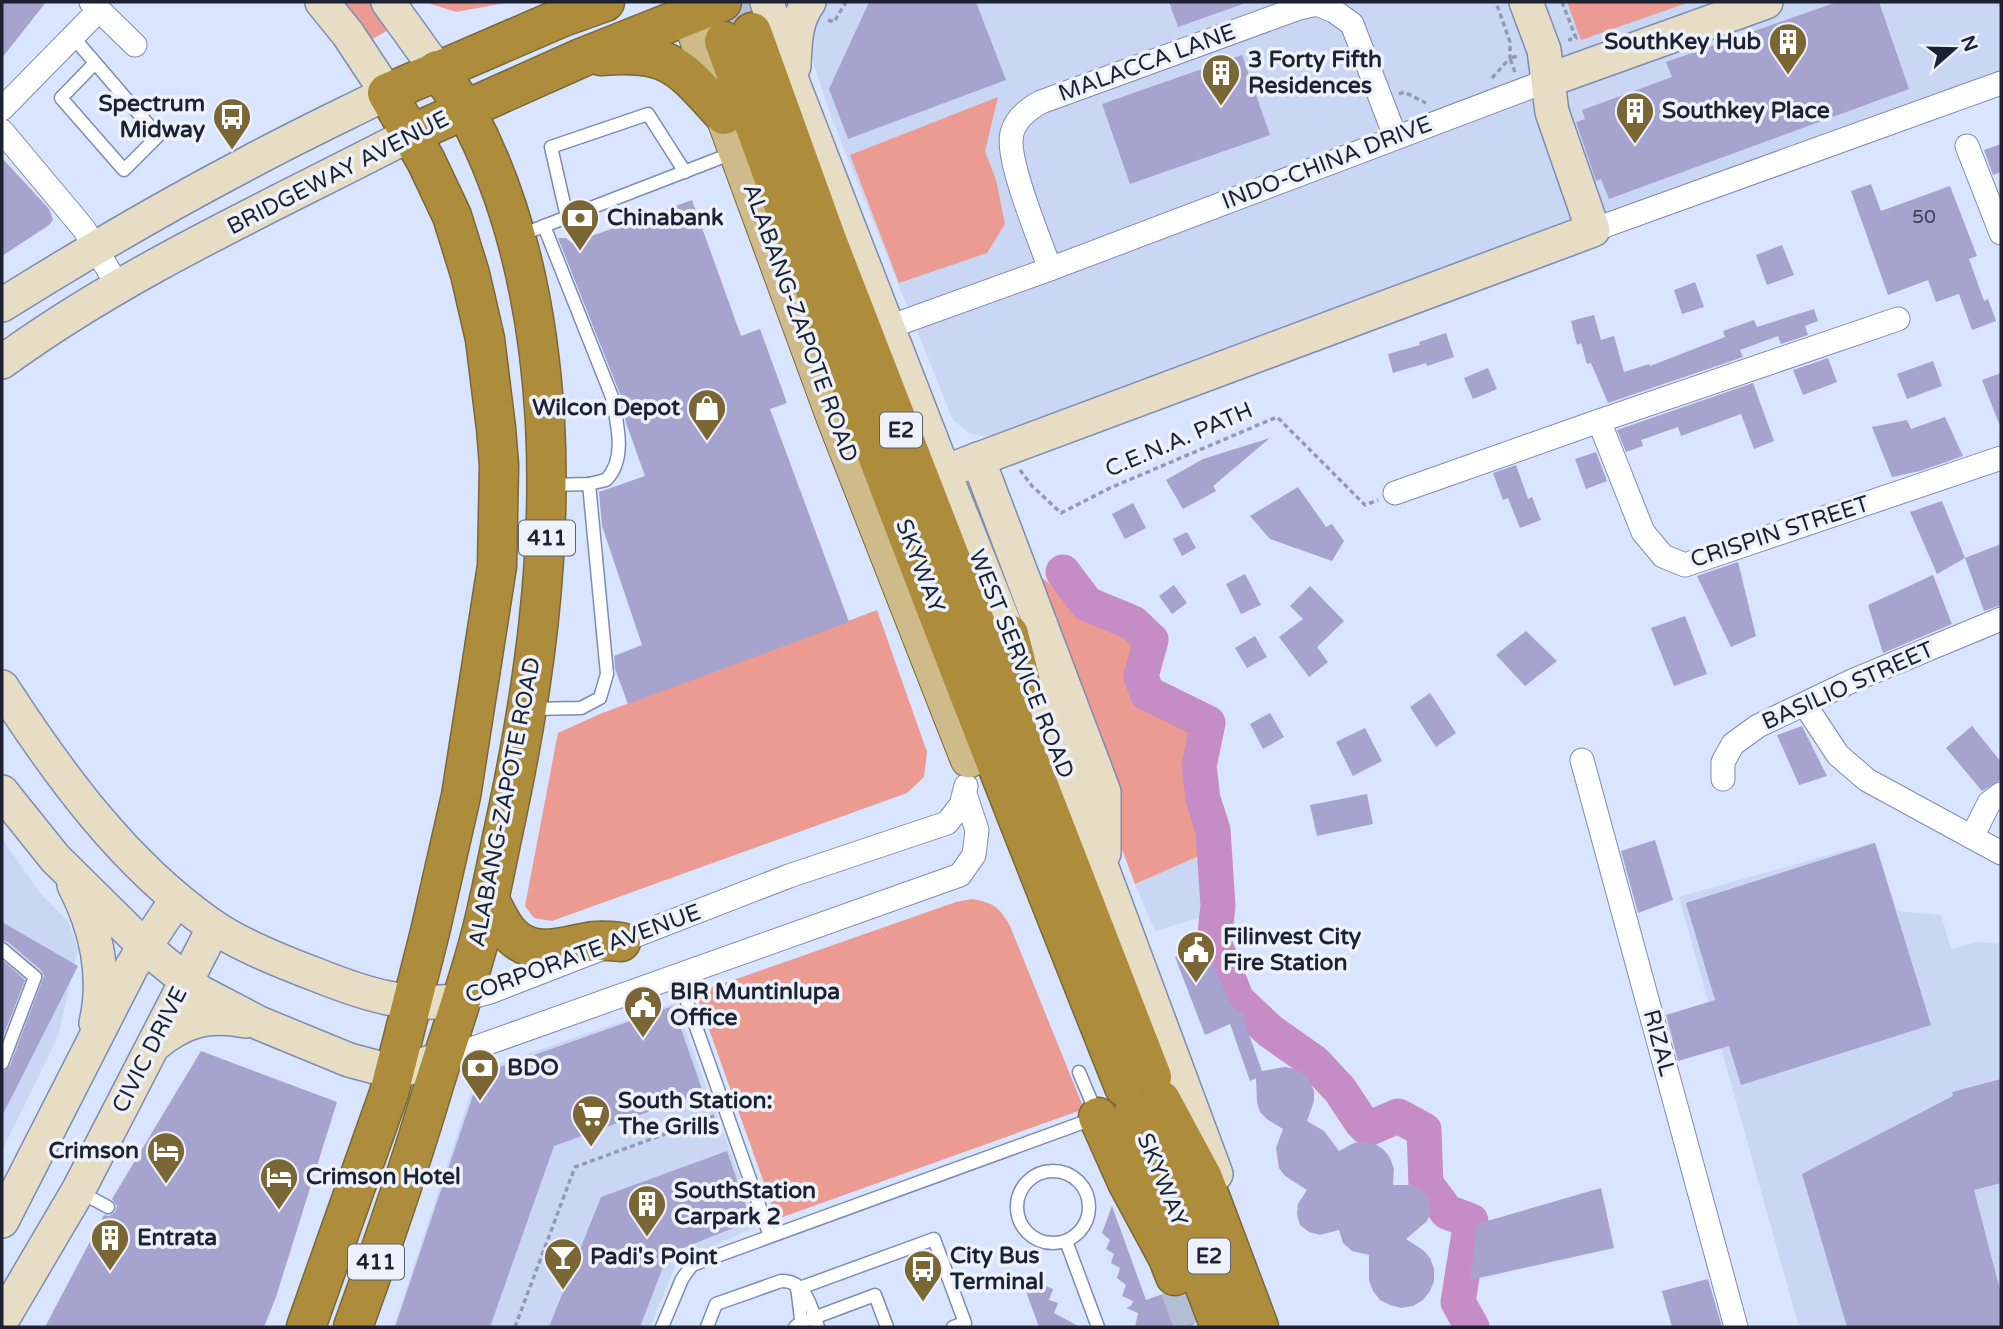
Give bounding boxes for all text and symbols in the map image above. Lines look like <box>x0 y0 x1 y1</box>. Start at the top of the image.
north arrow <box>1919 14 1989 84</box>
street label: MALACCA LANE <box>1054 18 1240 108</box>
building icon: SouthKey Hub <box>1767 21 1809 76</box>
place label: SouthKey Hub <box>1604 28 1761 56</box>
text: N <box>1956 33 1982 54</box>
place label: 3 Forty Fifth Residences <box>1248 46 1382 100</box>
building icon: 3 Forty Fifth Residences <box>1200 52 1242 107</box>
place label: Spectrum Midway <box>99 90 206 144</box>
building icon: Southkey Place <box>1614 90 1656 145</box>
bus stop icon: Spectrum Midway <box>211 96 253 151</box>
place label: Southkey Place <box>1662 97 1830 125</box>
street label: BRIDGEWAY AVENUE <box>222 105 454 241</box>
street label: INDO-CHINA DRIVE <box>1218 110 1436 216</box>
street label: ALABANG-ZAPOTE ROAD <box>736 180 864 466</box>
bank icon: Chinabank <box>559 197 601 252</box>
place label: Chinabank <box>607 204 724 232</box>
house number: 50 <box>1912 206 1936 228</box>
shop icon: Wilcon Depot <box>686 387 728 442</box>
place label: Wilcon Depot <box>532 394 680 422</box>
street label: C.E.N.A. PATH <box>1101 396 1257 484</box>
road number: E2 <box>880 412 922 448</box>
street label: CRISPIN STREET <box>1687 490 1873 574</box>
street label: SKYWAY <box>889 515 951 617</box>
road number: 411 <box>519 520 575 556</box>
street label: WEST SERVICE ROAD <box>962 545 1080 783</box>
street label: BASILIO STREET <box>1758 636 1938 736</box>
street label: ALABANG-ZAPOTE ROAD <box>463 655 547 949</box>
street label: CORPORATE AVENUE <box>461 898 705 1010</box>
place label: Filinvest City Fire Station <box>1223 923 1362 977</box>
public building icon: Filinvest City Fire Station <box>1175 929 1217 984</box>
place label: BIR Muntinlupa Office <box>670 978 840 1032</box>
street label: CIVIC DRIVE <box>106 982 194 1118</box>
public building icon: BIR Muntinlupa Office <box>622 984 664 1039</box>
street label: RIZAL <box>1637 1007 1681 1079</box>
bank icon: BDO <box>459 1047 501 1102</box>
place label: BDO <box>507 1054 559 1082</box>
place label: South Station: The Grills <box>617 1087 773 1141</box>
supermarket icon: South Station: The Grills <box>570 1093 612 1148</box>
street label: SKYWAY <box>1131 1129 1193 1231</box>
hotel icon: Crimson <box>145 1130 187 1185</box>
place label: Crimson <box>48 1137 139 1165</box>
hotel icon: Crimson Hotel <box>258 1156 300 1211</box>
place label: Crimson Hotel <box>306 1163 461 1191</box>
place label: SouthStation Carpark 2 <box>674 1177 816 1231</box>
building icon: SouthStation Carpark 2 <box>626 1183 668 1238</box>
building icon: Entrata <box>89 1217 131 1272</box>
place label: Entrata <box>137 1224 217 1252</box>
bar icon: Padi's Point <box>542 1236 584 1291</box>
road number: E2 <box>1188 1238 1230 1274</box>
place label: City Bus Terminal <box>949 1242 1044 1296</box>
place label: Padi's Point <box>590 1243 718 1271</box>
road number: 411 <box>348 1244 404 1280</box>
bus stop icon: City Bus Terminal <box>902 1248 944 1303</box>

